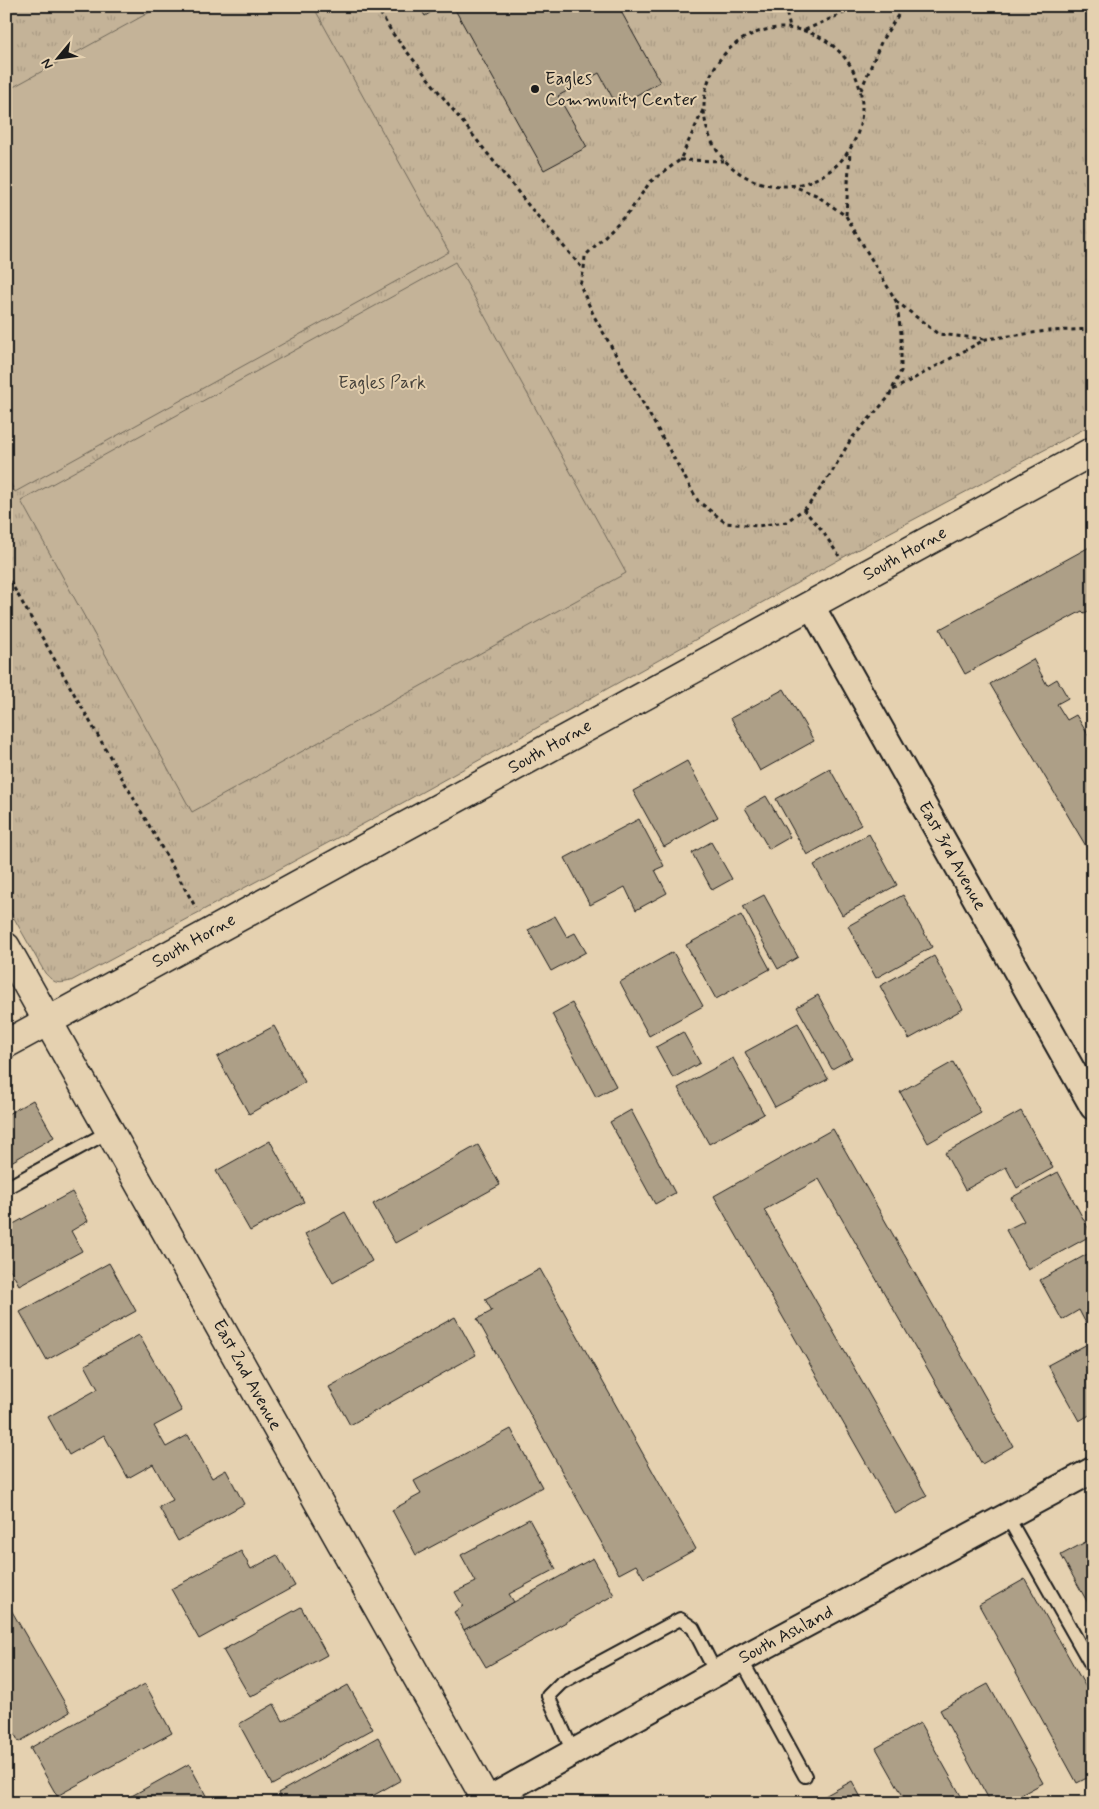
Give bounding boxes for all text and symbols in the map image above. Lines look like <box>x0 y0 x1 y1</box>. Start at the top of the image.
north arrow <box>32 32 82 82</box>
text: N <box>37 55 58 72</box>
place label: Eagles Community Center <box>545 67 698 112</box>
marker: Eagles Community Center <box>529 83 541 95</box>
park label: Eagles Park <box>338 371 426 395</box>
street label: South Horne <box>859 521 951 587</box>
street label: South Horne <box>504 714 596 780</box>
street label: East 3rd Avenue <box>912 797 992 915</box>
street label: South Horne <box>148 908 240 974</box>
street label: East 2nd Avenue <box>207 1315 288 1435</box>
street label: South Ashland <box>734 1600 838 1670</box>

